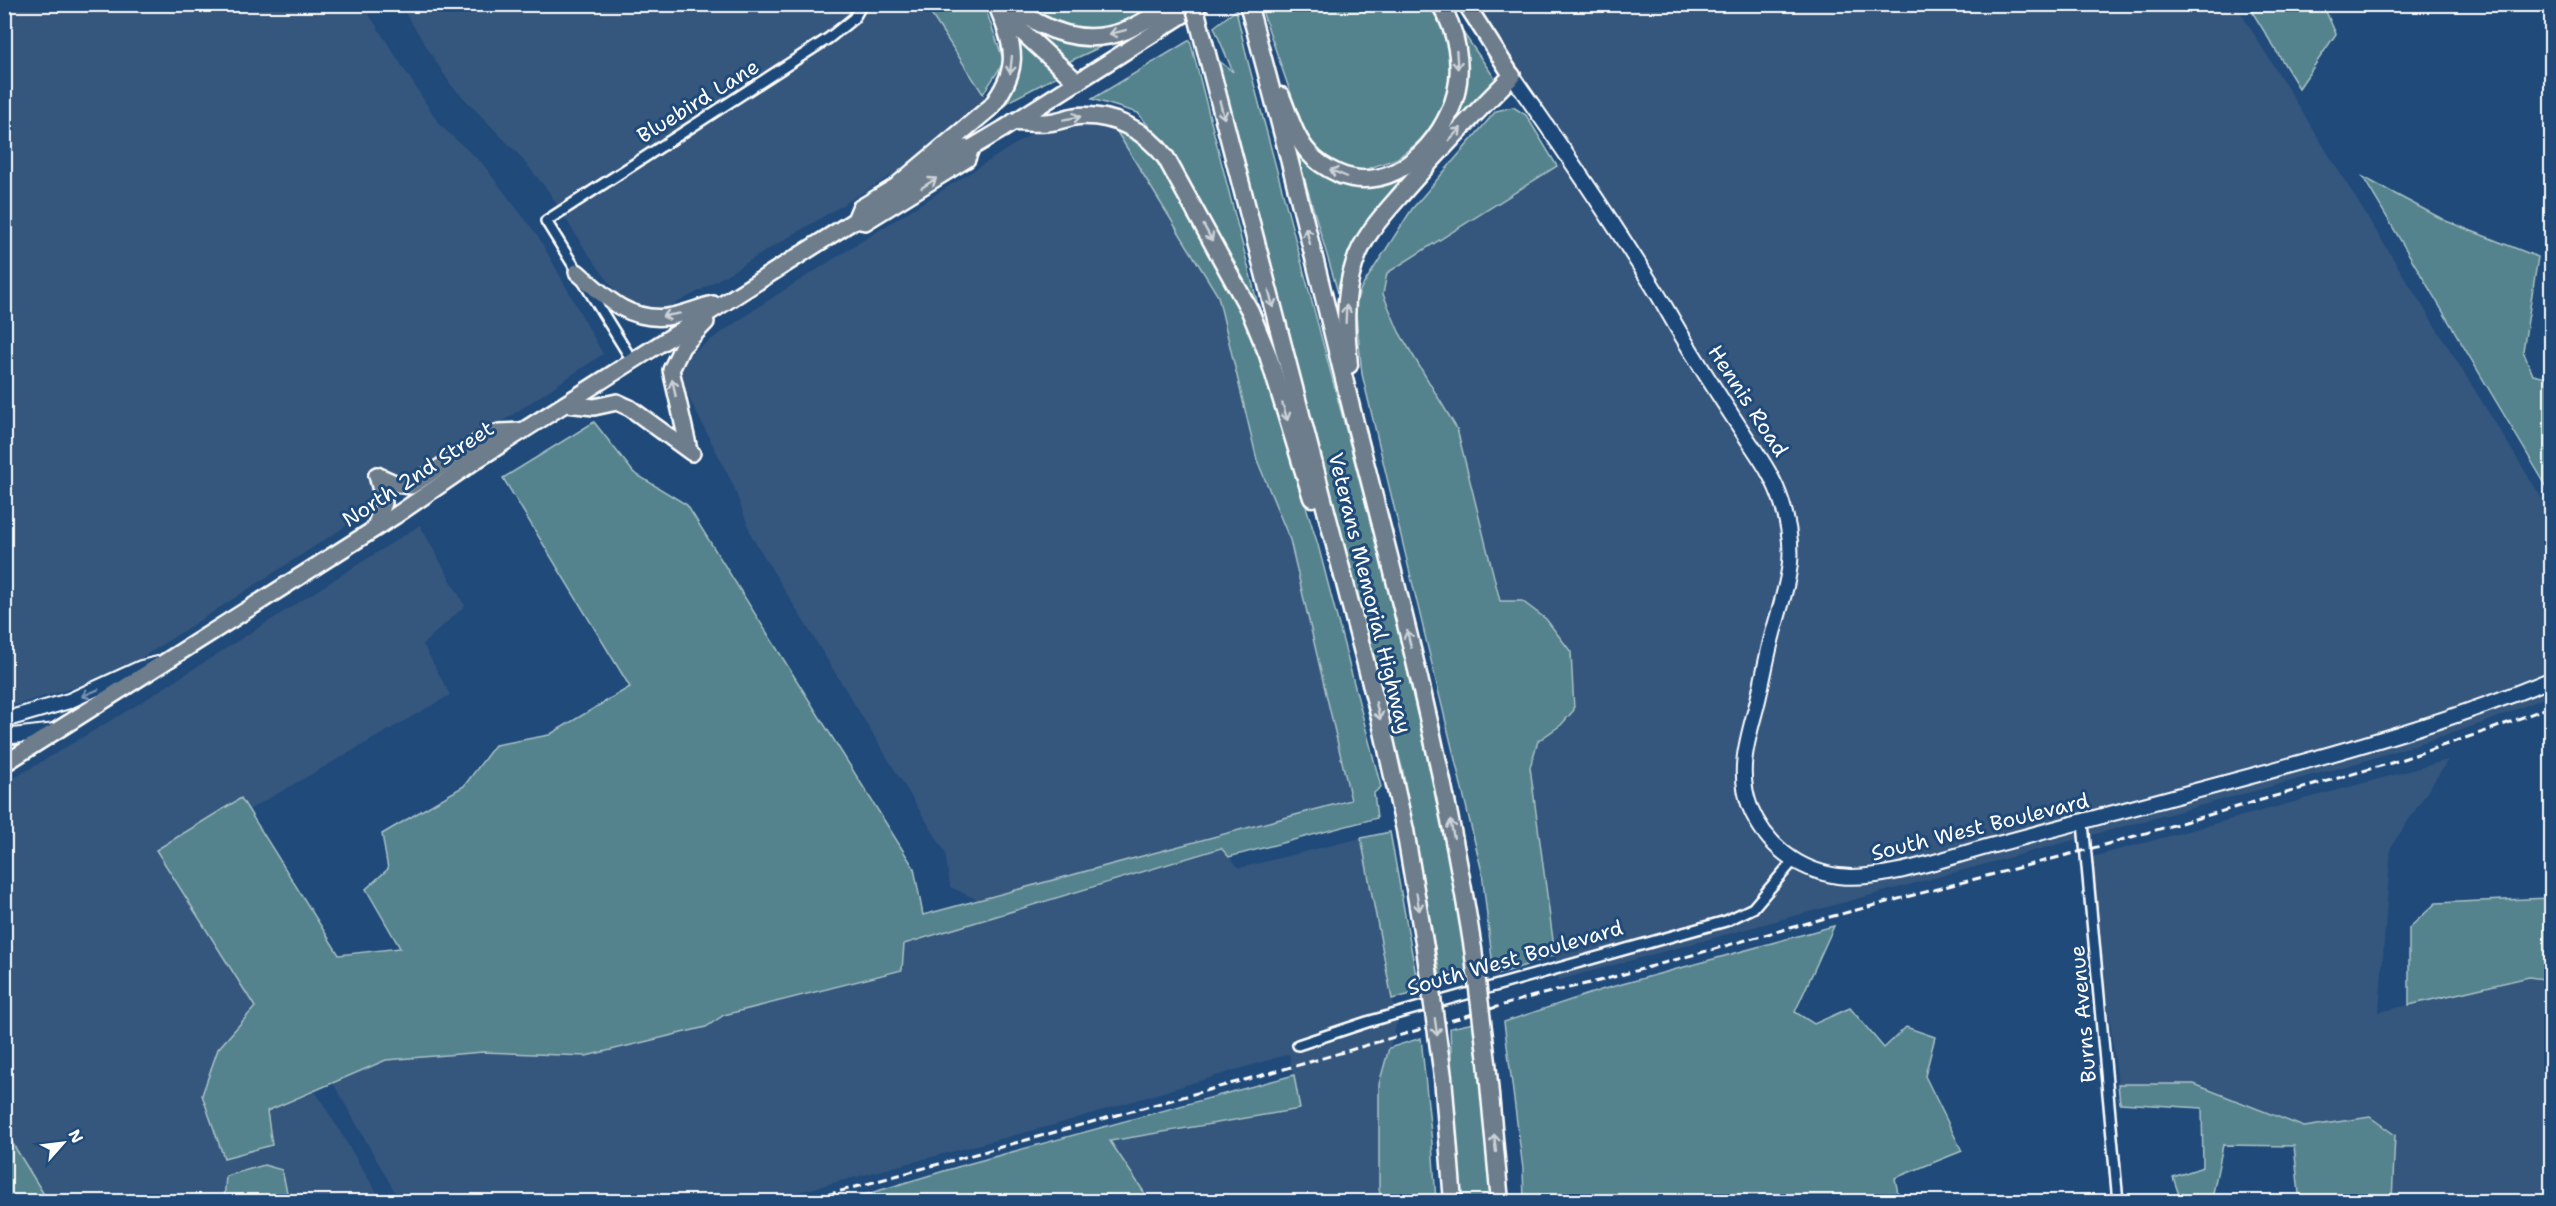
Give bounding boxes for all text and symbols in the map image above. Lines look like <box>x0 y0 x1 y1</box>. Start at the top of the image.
one-way arrow <box>1108 26 1127 38</box>
one-way arrow <box>1452 49 1463 69</box>
street label: Bluebird Lane <box>632 52 764 150</box>
one-way arrow <box>1005 55 1016 75</box>
one-way arrow <box>1217 100 1228 119</box>
one-way arrow <box>1062 112 1081 123</box>
one-way arrow <box>1448 127 1462 142</box>
one-way arrow <box>1329 167 1348 178</box>
one-way arrow <box>920 177 937 189</box>
one-way arrow <box>1203 224 1214 242</box>
one-way arrow <box>1301 226 1313 245</box>
one-way arrow <box>1266 289 1277 308</box>
one-way arrow <box>1341 304 1352 324</box>
one-way arrow <box>661 310 681 321</box>
street label: Hennis Road <box>1701 340 1795 462</box>
one-way arrow <box>668 379 679 398</box>
one-way arrow <box>1280 402 1291 421</box>
street label: North 2nd Street <box>337 414 499 534</box>
street label: Veterans Memorial Highway <box>1322 450 1418 736</box>
one-way arrow <box>1403 630 1415 649</box>
one-way arrow <box>81 688 100 699</box>
one-way arrow <box>1373 701 1385 720</box>
street label: South West Boulevard <box>1868 786 2092 868</box>
one-way arrow <box>1446 820 1458 839</box>
one-way arrow <box>1413 892 1424 912</box>
street label: South West Boulevard <box>1404 914 1626 1002</box>
street label: Burns Avenue <box>2063 944 2103 1084</box>
one-way arrow <box>1430 1016 1441 1036</box>
north arrow <box>33 1113 93 1173</box>
text: N <box>64 1126 88 1147</box>
one-way arrow <box>1489 1134 1500 1154</box>

